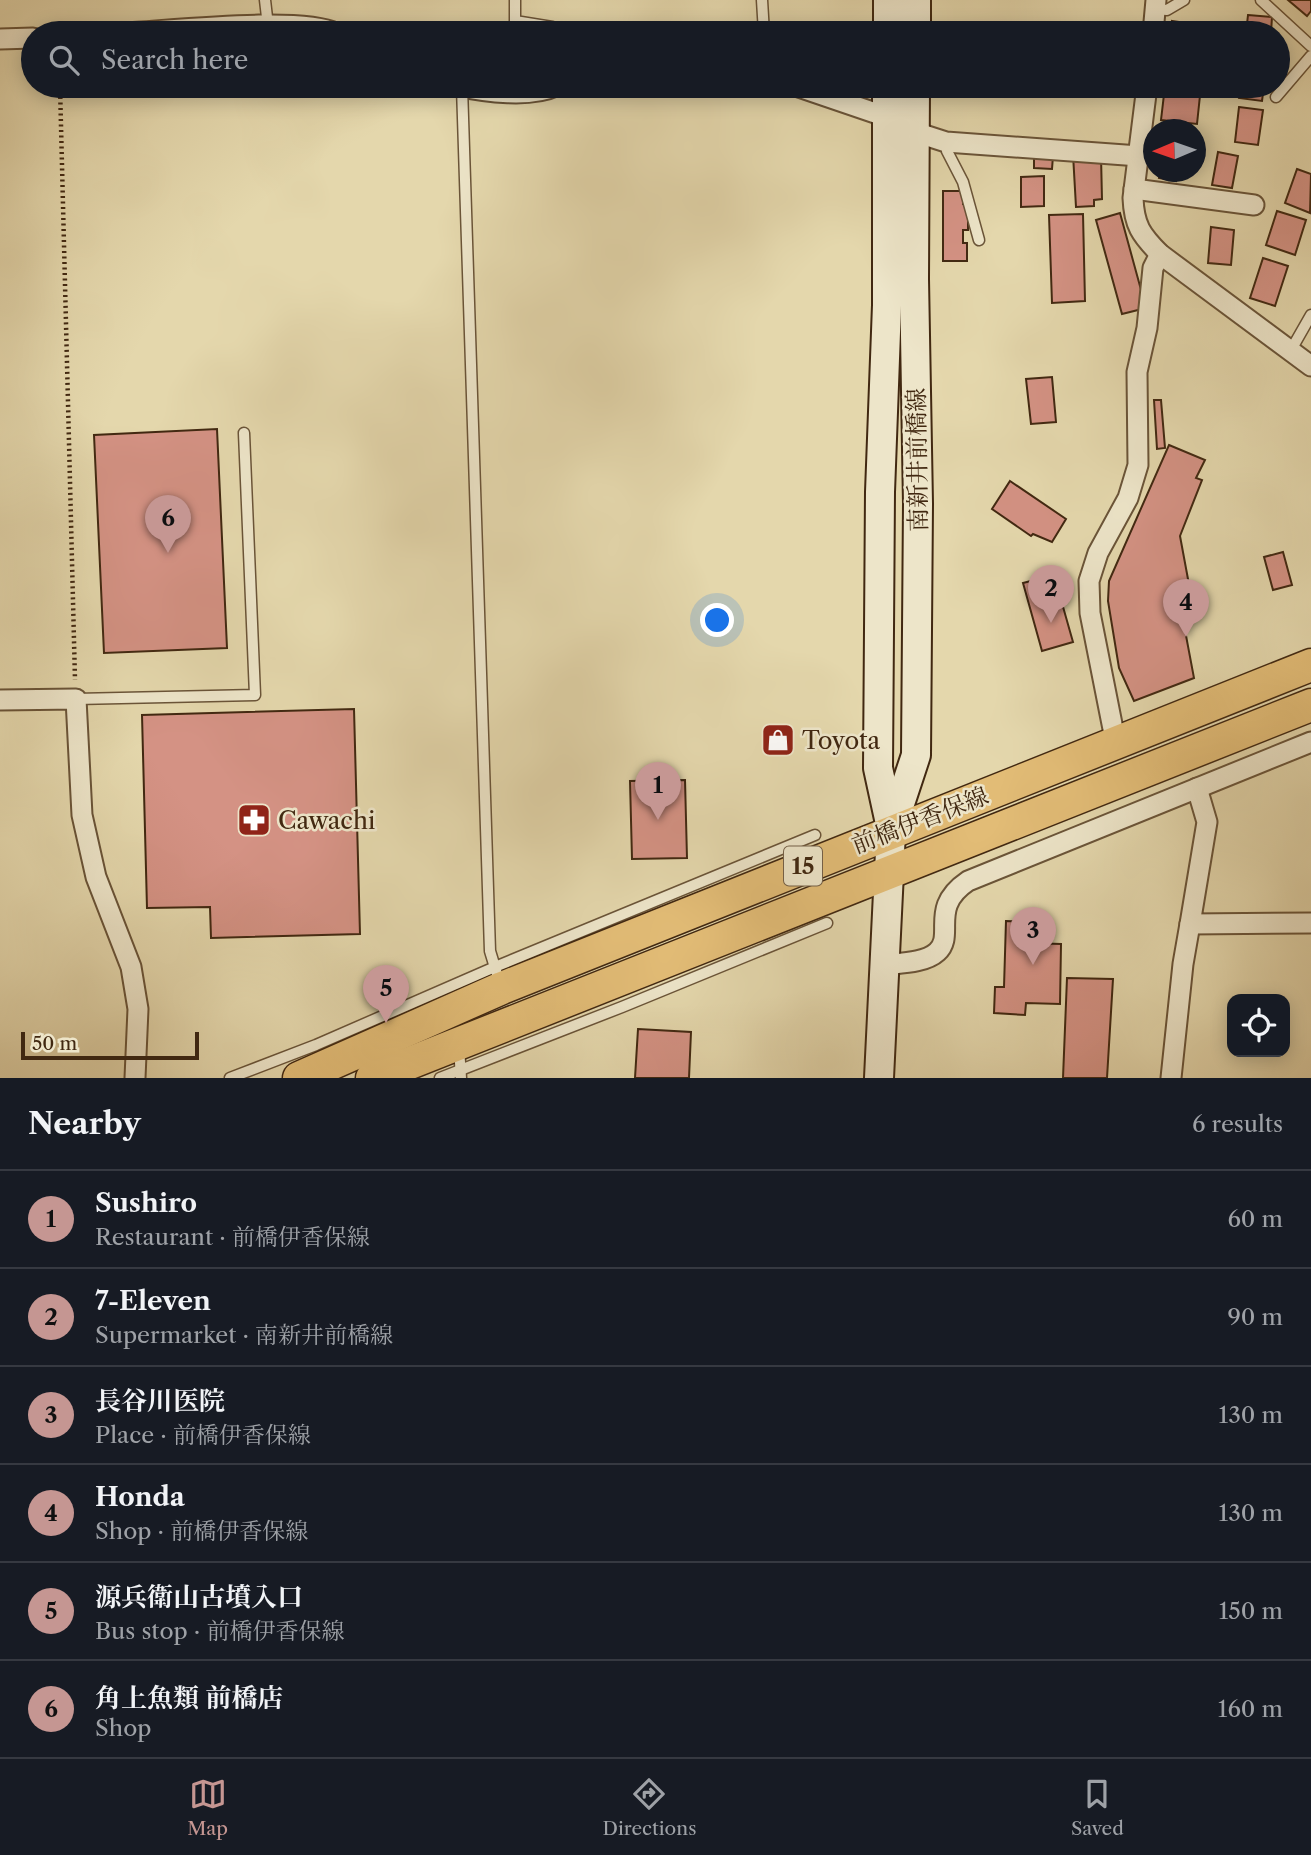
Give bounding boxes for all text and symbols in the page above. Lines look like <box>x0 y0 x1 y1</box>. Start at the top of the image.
search box <box>21 21 1290 98</box>
icon: search <box>45 41 83 79</box>
text: Search here <box>101 44 248 76</box>
north arrow <box>1143 119 1206 182</box>
street label: 南新井前橋線 <box>901 388 933 532</box>
pin: 6 <box>145 495 191 553</box>
pin: 2 <box>1028 565 1074 623</box>
pin: 4 <box>1163 579 1209 637</box>
your location <box>700 603 734 637</box>
shop icon: Toyota <box>759 721 797 759</box>
place label: Toyota <box>802 726 881 755</box>
pin: 1 <box>635 762 681 820</box>
street label: 前橋伊香保線 <box>848 781 992 859</box>
pharmacy icon: Cawachi <box>235 801 273 839</box>
place label: Cawachi <box>278 806 375 835</box>
road number: 15 <box>784 846 822 886</box>
pin: 3 <box>1010 907 1056 965</box>
pin: 5 <box>363 965 409 1023</box>
map controls <box>1227 994 1290 1057</box>
button: locate <box>1227 994 1290 1057</box>
scale bar <box>21 1029 200 1061</box>
text: 50 m <box>32 1032 77 1055</box>
text: Nearby <box>28 1105 141 1142</box>
text: 6 results <box>1192 1110 1283 1138</box>
text: Sushiro <box>95 1187 197 1219</box>
text: 1 <box>46 1205 56 1233</box>
text: 60 m <box>1227 1205 1283 1233</box>
text: Restaurant · 前橋伊香保線 <box>95 1223 370 1251</box>
text: 7-Eleven <box>95 1285 211 1317</box>
text: 2 <box>44 1303 58 1331</box>
text: 90 m <box>1227 1303 1283 1331</box>
text: Supermarket · 南新井前橋線 <box>95 1321 393 1349</box>
text: 長谷川医院 <box>95 1385 225 1417</box>
text: 3 <box>45 1401 58 1429</box>
text: 130 m <box>1219 1401 1283 1429</box>
text: Place · 前橋伊香保線 <box>95 1421 311 1449</box>
text: Honda <box>95 1481 185 1513</box>
text: 4 <box>44 1499 58 1527</box>
text: 130 m <box>1219 1499 1283 1527</box>
text: Shop · 前橋伊香保線 <box>95 1517 308 1545</box>
text: 源兵衛山古墳入口 <box>95 1581 303 1613</box>
text: 5 <box>45 1597 57 1625</box>
text: 150 m <box>1219 1597 1283 1625</box>
text: Bus stop · 前橋伊香保線 <box>95 1617 344 1645</box>
text: 角上魚類 前橋店 <box>95 1682 284 1714</box>
text: 6 <box>44 1695 58 1723</box>
text: 160 m <box>1218 1695 1283 1723</box>
text: Shop <box>95 1714 151 1742</box>
tab: Map <box>187 1775 228 1840</box>
tab: Directions <box>603 1775 696 1840</box>
tab: Saved <box>1071 1775 1124 1840</box>

